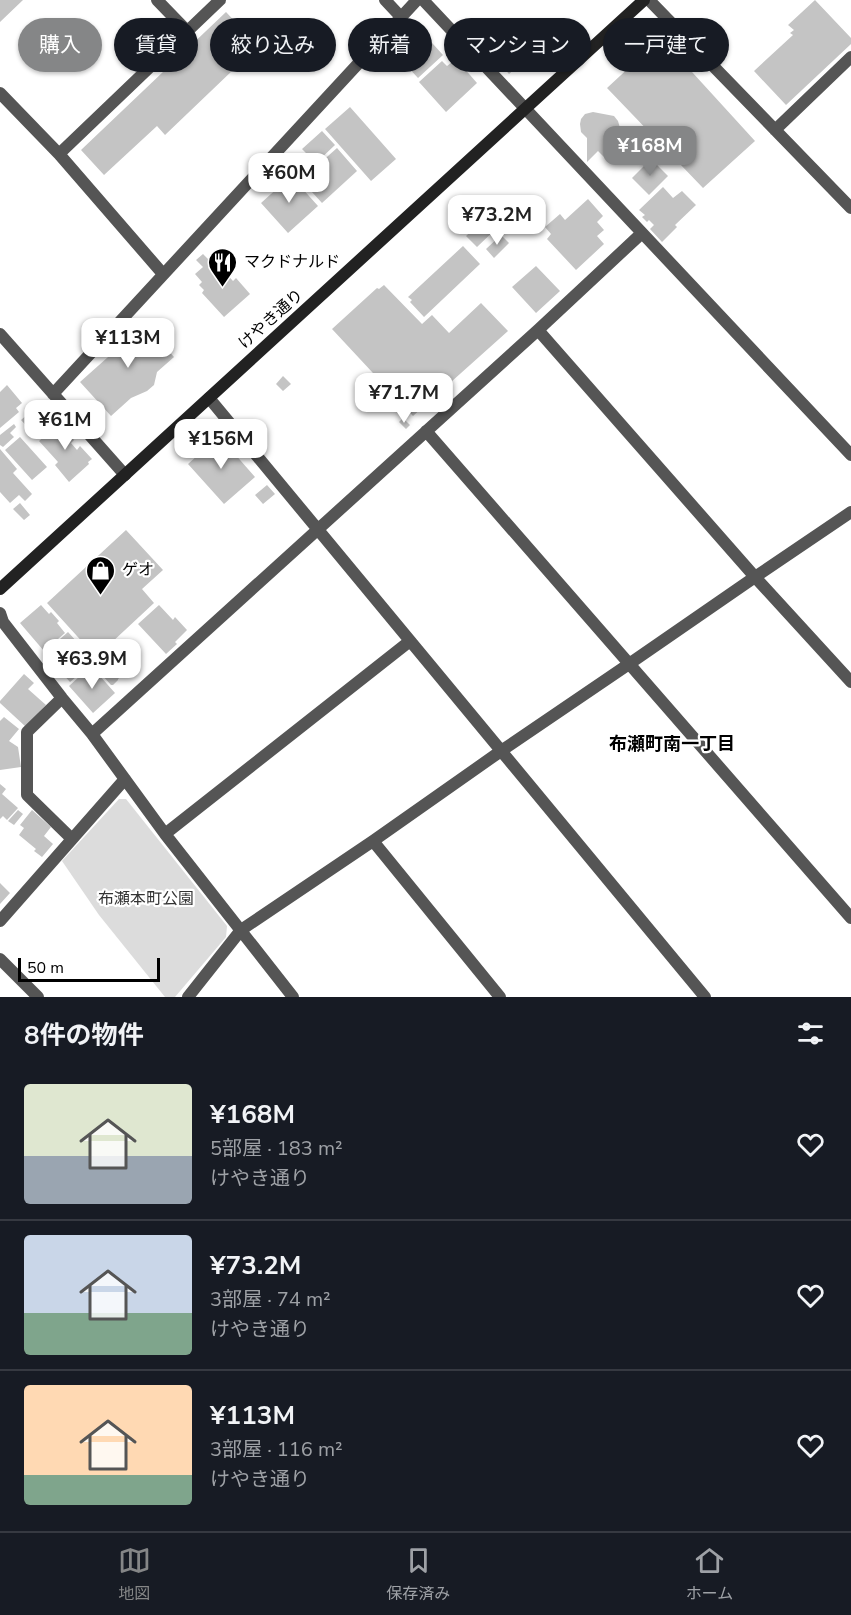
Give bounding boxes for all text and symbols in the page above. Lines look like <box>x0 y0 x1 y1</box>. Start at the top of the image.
chip: 購入 <box>18 18 102 72</box>
chip: 賃貸 <box>114 18 198 72</box>
chip: 絞り込み <box>210 18 336 72</box>
chip: 新着 <box>348 18 432 72</box>
chip: マンション <box>444 18 591 72</box>
chip: 一戸建て <box>603 18 729 72</box>
pin: ¥168M <box>608 126 692 177</box>
text: ¥168M <box>617 132 683 159</box>
pin: ¥60M <box>253 153 325 204</box>
text: ¥60M <box>262 159 316 186</box>
pin: ¥73.2M <box>448 195 546 246</box>
text: ¥73.2M <box>462 201 532 228</box>
restaurant icon: マクドナルド <box>207 246 239 288</box>
place label: マクドナルド <box>244 251 340 273</box>
street label: けやき通り <box>234 284 308 354</box>
pin: ¥113M <box>86 318 170 369</box>
text: ¥113M <box>95 324 161 351</box>
pin: ¥71.7M <box>355 373 453 424</box>
text: ¥71.7M <box>369 379 439 406</box>
pin: ¥61M <box>29 400 101 451</box>
text: ¥61M <box>38 406 92 433</box>
pin: ¥156M <box>179 419 263 470</box>
text: ¥156M <box>188 425 254 452</box>
shop icon: ゲオ <box>85 554 117 596</box>
place label: ゲオ <box>122 559 154 581</box>
pin: ¥63.9M <box>43 639 141 690</box>
text: ¥63.9M <box>57 645 127 672</box>
district label: 布瀬町南一丁目 <box>609 732 735 756</box>
park label: 布瀬本町公園 <box>98 888 194 910</box>
scale bar <box>18 955 160 983</box>
text: 50 m <box>27 957 64 979</box>
icon: filters <box>794 1017 827 1050</box>
text: 8件の物件 <box>24 1018 144 1053</box>
text: ¥168M <box>210 1097 295 1132</box>
icon: home <box>72 1108 144 1180</box>
icon: heart <box>794 1128 827 1161</box>
text: 5部屋 · 183 m² <box>210 1135 343 1162</box>
text: けやき通り <box>210 1165 310 1192</box>
text: ¥73.2M <box>210 1248 301 1283</box>
icon: home <box>72 1259 144 1331</box>
icon: heart <box>794 1279 827 1312</box>
text: 3部屋 · 74 m² <box>210 1286 331 1313</box>
text: けやき通り <box>210 1316 310 1343</box>
text: ¥113M <box>210 1398 295 1433</box>
icon: home <box>72 1409 144 1481</box>
icon: heart <box>794 1429 827 1462</box>
text: 3部屋 · 116 m² <box>210 1436 343 1463</box>
text: けやき通り <box>210 1466 310 1493</box>
tab: 地図 <box>118 1544 151 1605</box>
tab: 保存済み <box>386 1544 450 1605</box>
tab: ホーム <box>686 1544 733 1605</box>

